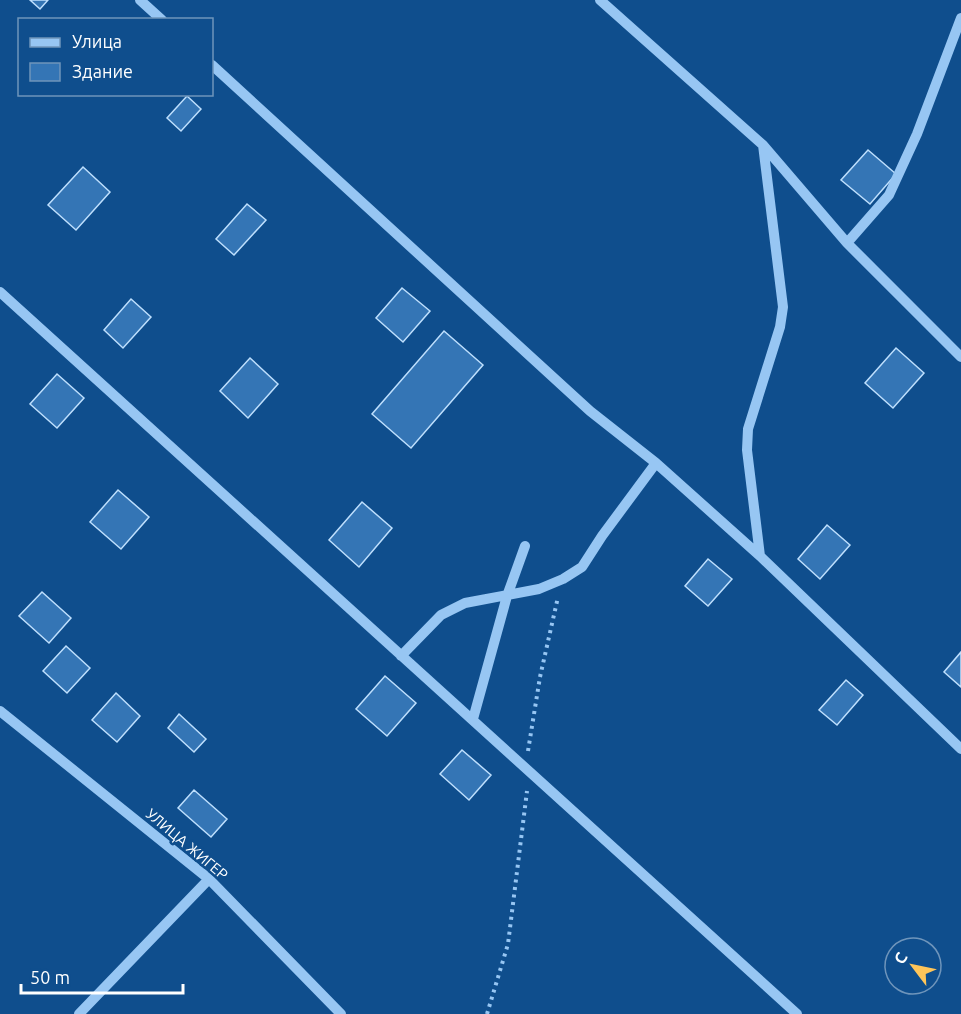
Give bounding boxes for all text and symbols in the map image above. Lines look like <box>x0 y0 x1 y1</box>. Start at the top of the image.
legend <box>18 18 213 96</box>
text: Улица <box>72 31 122 51</box>
text: Здание <box>72 61 133 81</box>
street label: УЛИЦА ЖИГЕР <box>143 805 231 883</box>
north arrow <box>883 936 943 996</box>
text: С <box>890 949 911 967</box>
scale bar <box>21 957 183 995</box>
text: 50 m <box>30 967 70 987</box>

